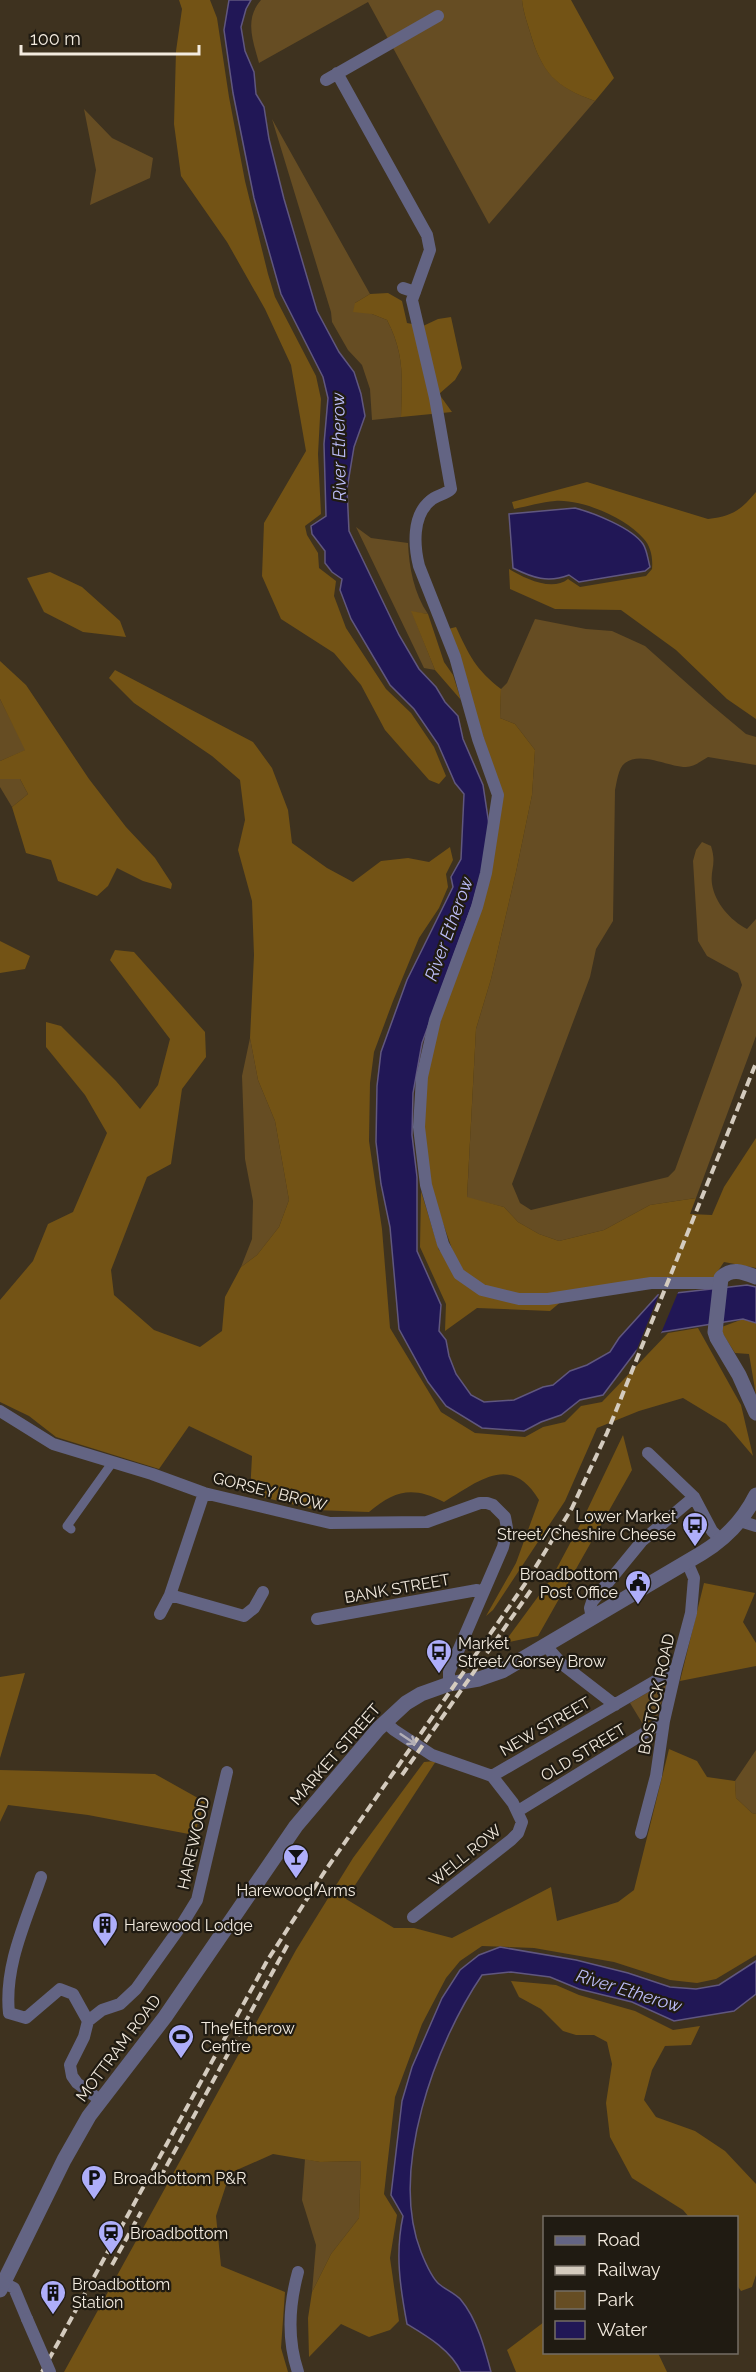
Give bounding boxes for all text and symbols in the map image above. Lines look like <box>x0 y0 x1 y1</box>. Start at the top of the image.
scale bar <box>21 18 200 56</box>
text: 100 m <box>30 28 81 49</box>
water label: River Etherow <box>327 392 350 502</box>
water label: River Etherow <box>420 874 477 984</box>
street label: GORSEY BROW <box>211 1468 329 1515</box>
place label: Lower Market Street/Cheshire Cheese <box>497 1507 677 1544</box>
bus stop icon: Lower Market Street/Cheshire Cheese <box>680 1510 710 1548</box>
place label: Broadbottom Post Office <box>520 1565 618 1602</box>
public building icon: Broadbottom Post Office <box>623 1568 653 1606</box>
street label: BANK STREET <box>343 1570 452 1607</box>
street label: BOSTOCK ROAD <box>634 1632 679 1756</box>
place label: Market Street/Gorsey Brow <box>458 1634 606 1671</box>
bus stop icon: Market Street/Gorsey Brow <box>424 1637 454 1675</box>
street label: NEW STREET <box>497 1693 594 1760</box>
street label: MARKET STREET <box>286 1700 385 1809</box>
street label: OLD STREET <box>537 1719 630 1785</box>
one-way arrow <box>399 1733 416 1746</box>
street label: HAREWOOD <box>174 1795 213 1891</box>
street label: WELL ROW <box>425 1820 506 1890</box>
bar icon: Harewood Arms <box>281 1842 311 1880</box>
place label: Harewood Arms <box>236 1881 356 1900</box>
building icon: Harewood Lodge <box>90 1910 120 1948</box>
place label: Harewood Lodge <box>124 1916 253 1935</box>
water label: River Etherow <box>574 1965 685 2017</box>
street label: MOTTRAM ROAD <box>72 1991 165 2105</box>
place label: The Etherow Centre <box>201 2019 295 2056</box>
sports icon: The Etherow Centre <box>166 2022 196 2060</box>
parking icon: Broadbottom P&R <box>79 2163 109 2201</box>
place label: Broadbottom P&R <box>113 2169 246 2188</box>
legend <box>543 2216 738 2354</box>
station icon: Broadbottom <box>96 2218 126 2256</box>
place label: Broadbottom <box>130 2224 228 2243</box>
text: Road <box>597 2229 640 2250</box>
text: Railway <box>597 2259 661 2280</box>
place label: Broadbottom Station <box>72 2275 170 2312</box>
building icon: Broadbottom Station <box>38 2278 68 2316</box>
text: Park <box>597 2289 634 2310</box>
text: Water <box>597 2319 648 2340</box>

